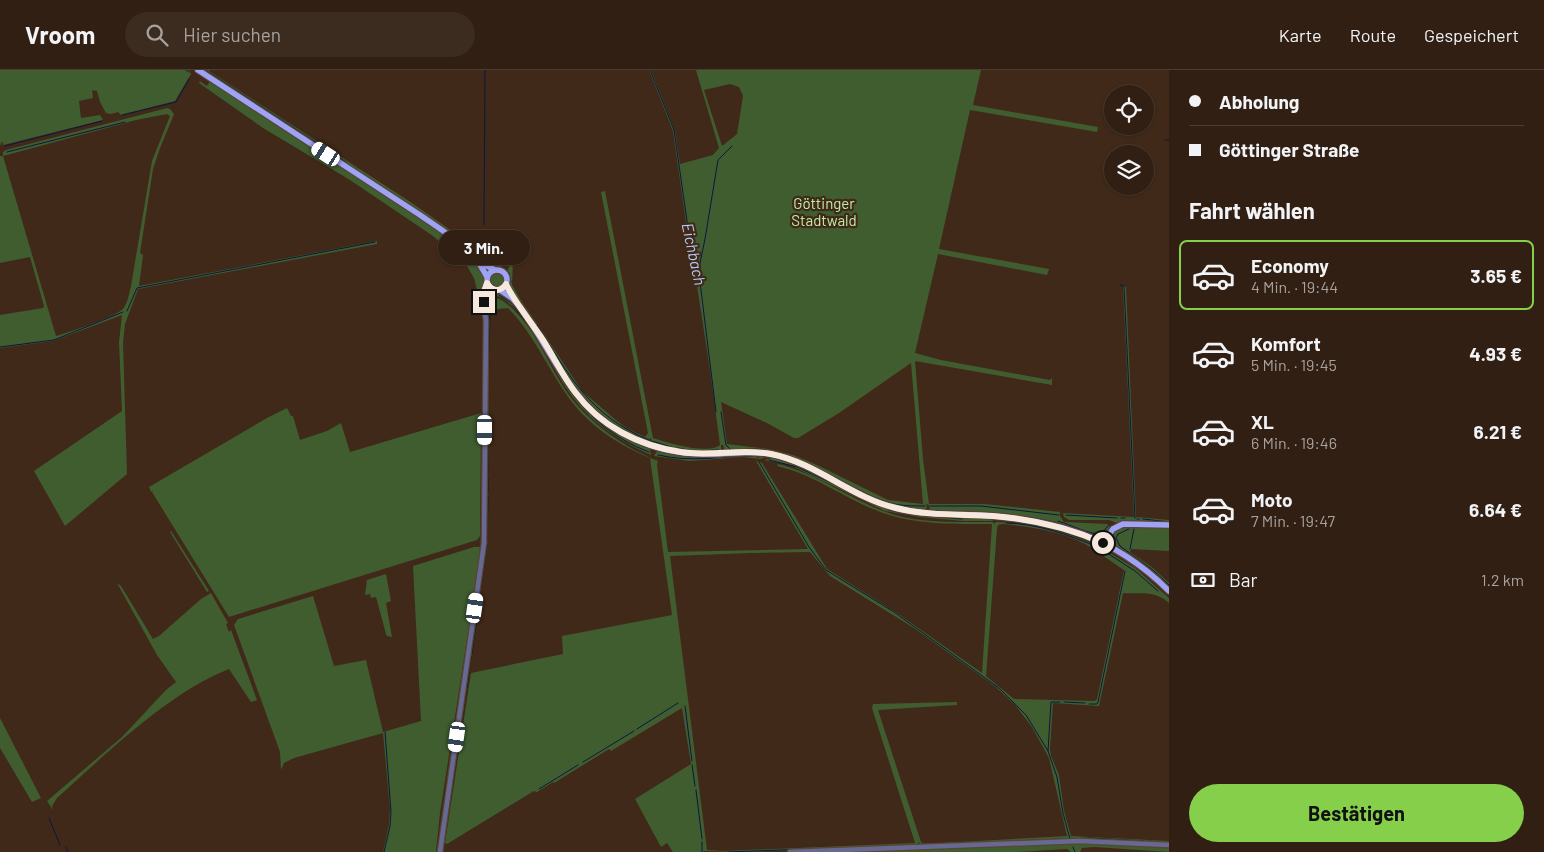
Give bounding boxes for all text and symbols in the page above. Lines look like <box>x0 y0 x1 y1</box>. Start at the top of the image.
search box <box>125 12 475 57</box>
text: Vroom <box>25 20 95 49</box>
icon: search <box>143 21 171 49</box>
text: Hier suchen <box>183 23 281 46</box>
text: Karte <box>1279 24 1322 46</box>
text: Route <box>1350 24 1396 46</box>
text: Gespeichert <box>1424 24 1519 46</box>
map controls <box>1104 85 1154 195</box>
button: locate <box>1104 85 1154 135</box>
text: Abholung <box>1219 90 1299 113</box>
text: Göttinger Straße <box>1219 138 1359 161</box>
car <box>309 140 342 168</box>
button: layers <box>1104 145 1154 195</box>
park label: Göttinger Stadtwald <box>791 194 857 229</box>
text: Fahrt wählen <box>1189 197 1315 223</box>
water label: Eichbach <box>679 221 710 287</box>
callout: 3 Min. <box>438 230 530 264</box>
text: 3 Min. <box>464 238 504 257</box>
icon: car <box>1191 253 1236 298</box>
text: Economy <box>1251 254 1329 277</box>
text: 3.65 € <box>1470 264 1522 287</box>
text: 4 Min. · 19:44 <box>1251 277 1338 296</box>
route end <box>473 291 495 313</box>
icon: car <box>1191 331 1236 376</box>
text: Komfort <box>1251 332 1321 355</box>
text: 4.93 € <box>1469 342 1522 365</box>
text: 5 Min. · 19:45 <box>1251 355 1337 374</box>
icon: car <box>1191 409 1236 454</box>
text: XL <box>1251 410 1274 433</box>
car <box>477 415 492 445</box>
text: 6.21 € <box>1474 420 1522 443</box>
text: 6 Min. · 19:46 <box>1251 433 1337 452</box>
icon: car <box>1191 487 1236 532</box>
text: Moto <box>1251 488 1293 511</box>
text: 6.64 € <box>1469 498 1522 521</box>
text: 7 Min. · 19:47 <box>1251 511 1335 530</box>
route start <box>1092 532 1114 554</box>
icon: cash <box>1189 566 1217 594</box>
text: Bar <box>1229 568 1257 591</box>
text: 1.2 km <box>1481 570 1524 589</box>
car <box>465 592 484 624</box>
car <box>447 721 466 753</box>
button: Bestätigen <box>1189 784 1524 842</box>

